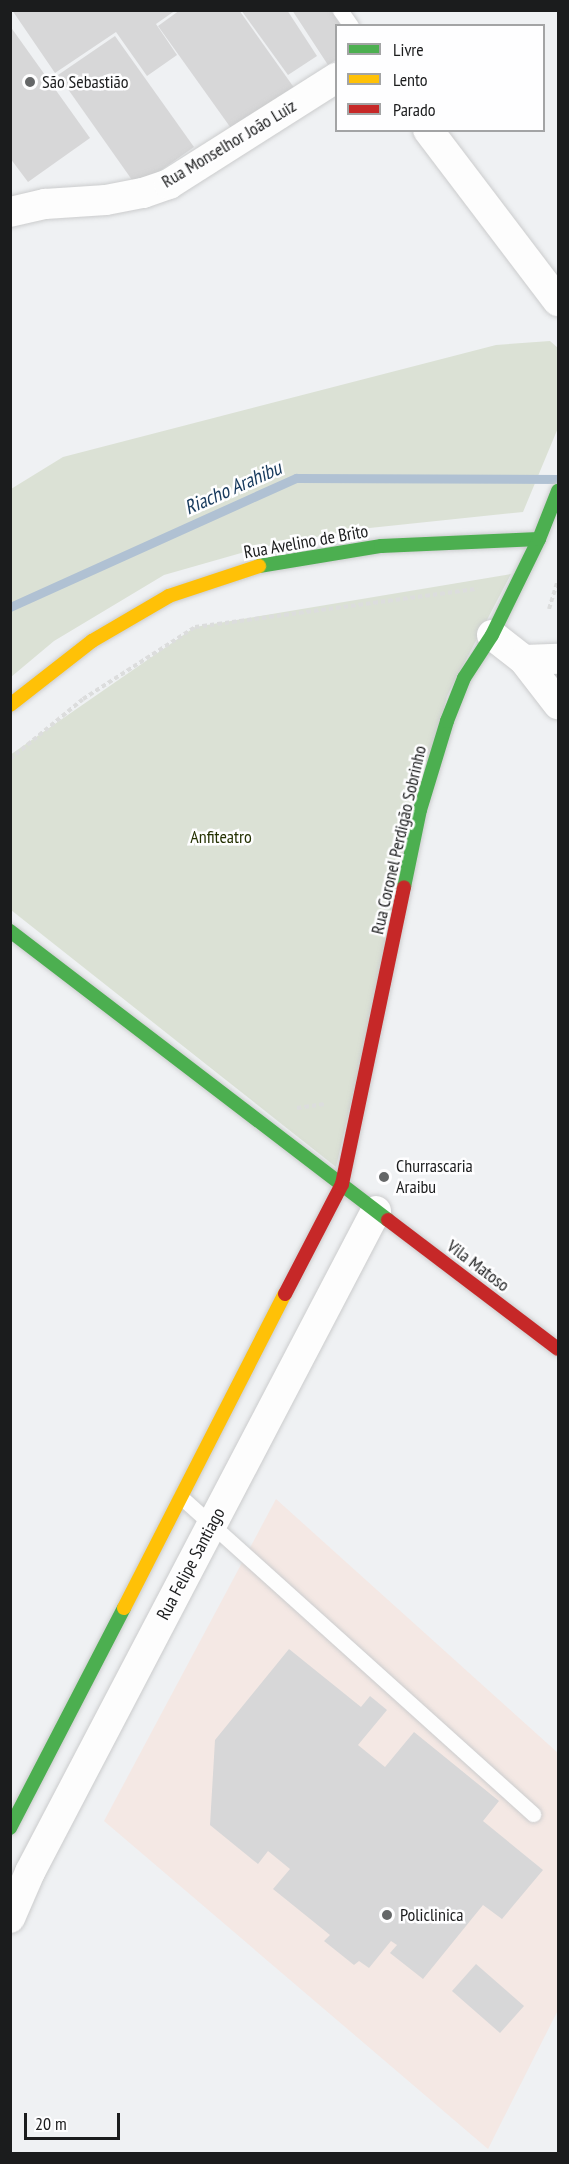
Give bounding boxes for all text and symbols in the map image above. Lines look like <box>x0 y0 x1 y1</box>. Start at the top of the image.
legend <box>335 24 545 132</box>
text: Livre <box>393 38 424 61</box>
text: Lento <box>393 68 428 91</box>
place label: São Sebastião <box>42 71 129 93</box>
marker: São Sebastião <box>23 75 37 89</box>
street label: Rua Monselhor João Luiz <box>158 95 300 193</box>
text: Parado <box>393 98 436 121</box>
water label: Riacho Arahibu <box>181 456 285 520</box>
street label: Rua Avelino de Brito <box>242 520 370 564</box>
street label: Rua Coronel Perdigão Sobrinho <box>367 744 431 936</box>
park label: Anfiteatro <box>190 826 252 848</box>
place label: Churrascaria Araibu <box>396 1156 473 1198</box>
marker: Churrascaria Araibu <box>377 1170 391 1184</box>
street label: Vila Matoso <box>443 1236 513 1296</box>
street label: Rua Felipe Santiago <box>152 1504 230 1624</box>
place label: Policlinica <box>400 1904 463 1926</box>
marker: Policlinica <box>378 1906 396 1924</box>
scale bar <box>27 2101 123 2139</box>
text: 20 m <box>35 2112 67 2135</box>

